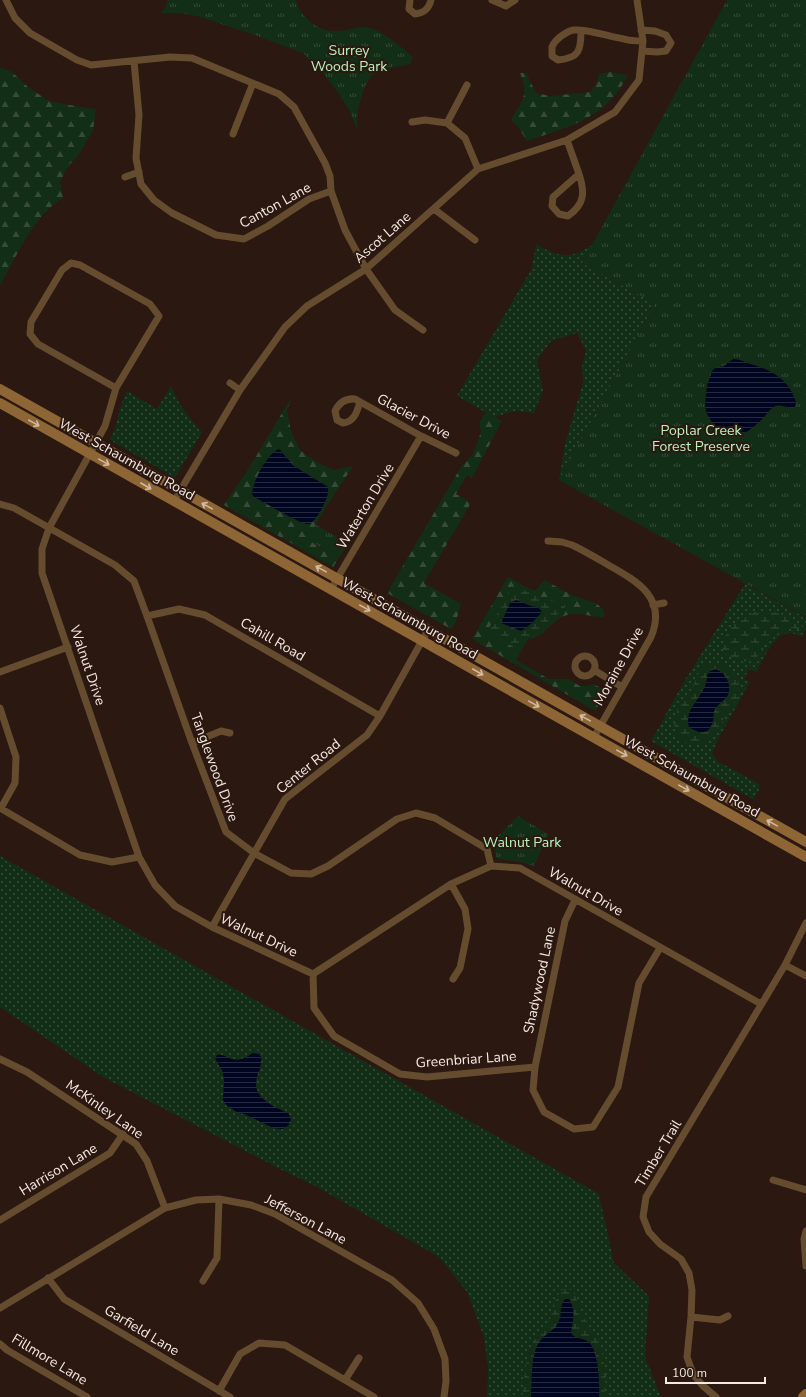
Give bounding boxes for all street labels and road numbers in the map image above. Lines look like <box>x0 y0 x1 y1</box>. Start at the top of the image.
street label: Canton Lane <box>236 178 314 233</box>
street label: Ascot Lane <box>350 207 415 267</box>
street label: Glacier Drive <box>374 389 454 444</box>
street label: West Schaumburg Road <box>55 414 198 505</box>
street label: Waterton Drive <box>332 460 399 553</box>
street label: West Schaumburg Road <box>338 573 481 664</box>
street label: Cahill Road <box>237 613 309 666</box>
street label: Walnut Drive <box>65 623 110 708</box>
street label: Moraine Drive <box>589 623 648 709</box>
street label: Tanglewood Drive <box>186 710 243 824</box>
street label: West Schaumburg Road <box>620 731 763 822</box>
street label: Center Road <box>272 735 345 798</box>
street label: Walnut Drive <box>545 862 627 921</box>
street label: Walnut Drive <box>217 909 301 962</box>
street label: Shadywood Lane <box>519 925 560 1035</box>
street label: Greenbriar Lane <box>415 1047 517 1072</box>
street label: McKinley Lane <box>62 1076 147 1143</box>
street label: Timber Trail <box>631 1115 686 1190</box>
street label: Harrison Lane <box>16 1139 101 1200</box>
street label: Jefferson Lane <box>261 1190 350 1249</box>
street label: Garfield Lane <box>101 1301 183 1360</box>
street label: Fillmore Lane <box>8 1329 91 1390</box>

